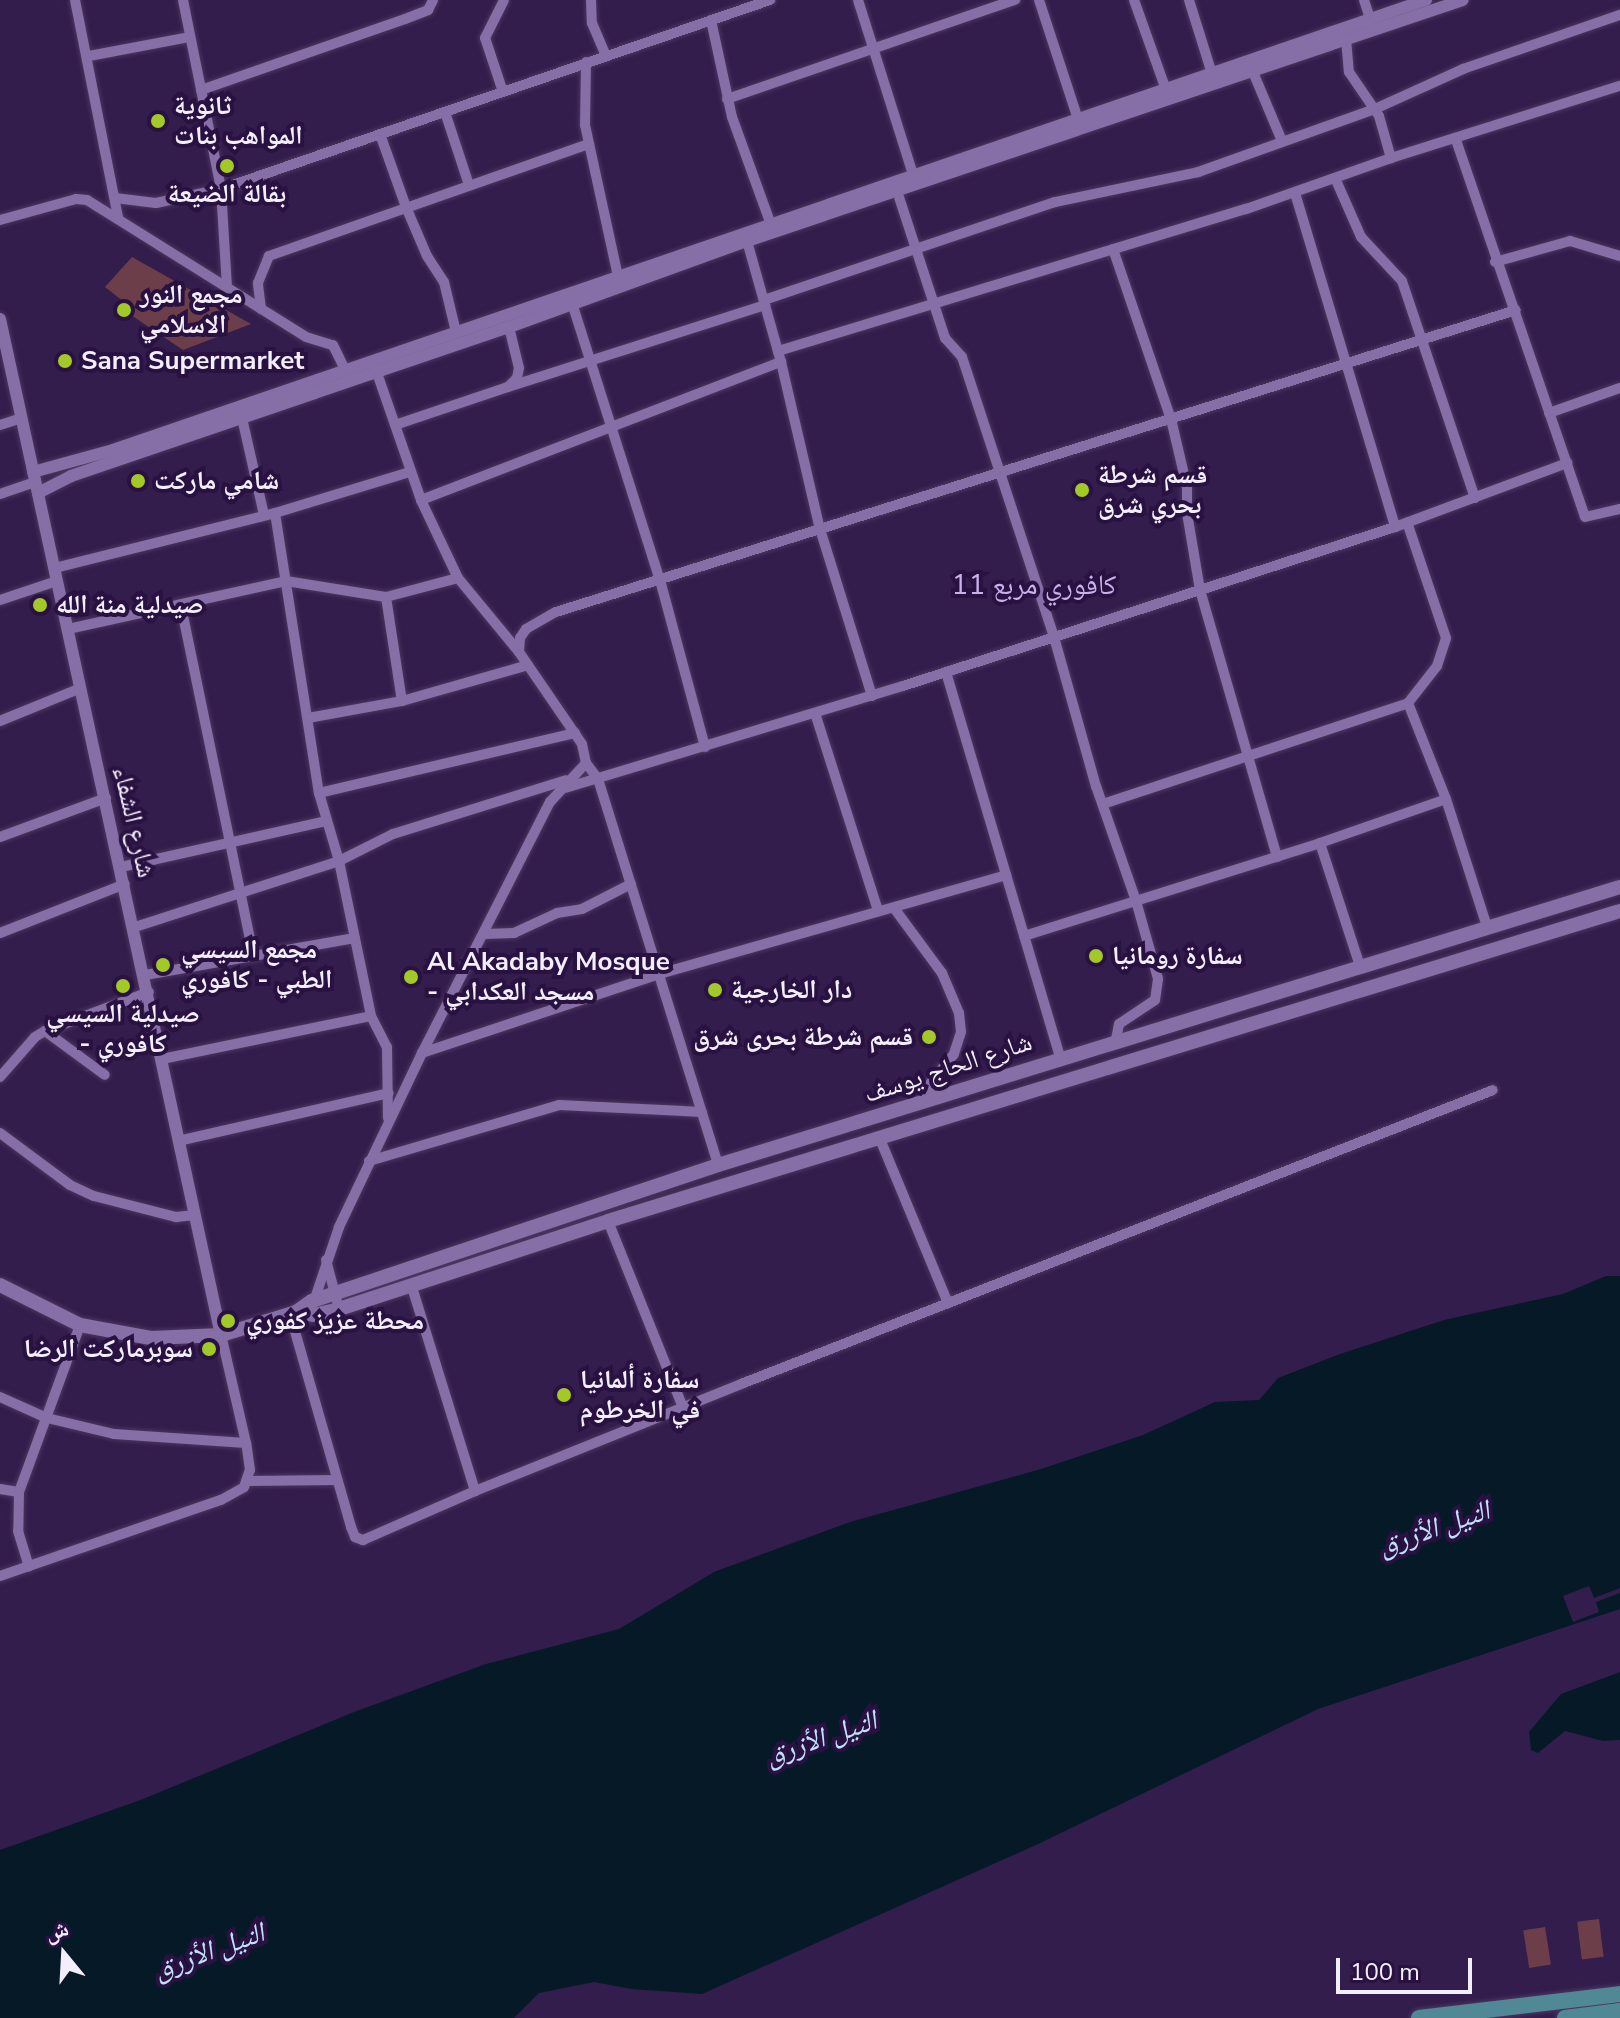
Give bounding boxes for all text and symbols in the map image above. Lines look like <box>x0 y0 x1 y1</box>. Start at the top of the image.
place label: ثانوية المواهب بنات <box>174 90 303 152</box>
marker: ثانوية المواهب بنات <box>149 112 167 130</box>
marker: بقالة الضيعة <box>218 157 236 175</box>
place label: بقالة الضيعة <box>168 178 286 210</box>
place label: مجمع النور الاسلامي <box>140 279 243 340</box>
marker: مجمع النور الاسلامي <box>115 301 133 319</box>
place label: Sana Supermarket <box>81 345 304 377</box>
marker: Sana Supermarket <box>56 352 74 370</box>
place label: قسم شرطة بحري شرق <box>1098 459 1207 520</box>
place label: شامي ماركت <box>154 465 279 497</box>
marker: شامي ماركت <box>129 472 147 490</box>
marker: قسم شرطة بحري شرق <box>1073 481 1091 499</box>
district label: كافوري مربع 11 <box>952 568 1116 602</box>
place label: صيدلية منة الله <box>56 589 203 621</box>
marker: صيدلية منة الله <box>31 596 49 614</box>
street label: شارع الشفاء <box>106 763 162 881</box>
place label: مجمع السيسي الطبي - كافوري <box>181 934 332 996</box>
place label: سفارة رومانيا <box>1112 940 1243 972</box>
place label: Al Akadaby Mosque - مسجد العكدابي <box>427 946 670 1008</box>
marker: سفارة رومانيا <box>1087 947 1105 965</box>
marker: مجمع السيسي الطبي - كافوري <box>152 954 174 976</box>
marker: Al Akadaby Mosque - مسجد العكدابي <box>402 968 420 986</box>
place label: دار الخارجية <box>731 974 852 1006</box>
marker: صيدلية السيسي - كافوري <box>114 977 132 995</box>
marker: دار الخارجية <box>706 981 724 999</box>
place label: صيدلية السيسي - كافوري <box>46 998 200 1060</box>
place label: قسم شرطة بحرى شرق <box>693 1021 913 1053</box>
street label: شارع الحاج يوسف <box>860 1026 1036 1110</box>
marker: قسم شرطة بحرى شرق <box>920 1028 938 1046</box>
place label: محطة عزيز كفوري <box>246 1305 424 1337</box>
marker: محطة عزيز كفوري <box>217 1310 239 1332</box>
place label: سوبرماركت الرضا <box>24 1333 193 1365</box>
marker: سوبرماركت الرضا <box>200 1340 218 1358</box>
place label: سفارة ألمانيا في الخرطوم <box>580 1364 700 1426</box>
marker: سفارة ألمانيا في الخرطوم <box>555 1386 573 1404</box>
water label: النيل الأزرق <box>1374 1493 1494 1563</box>
water label: النيل الأزرق <box>761 1703 881 1773</box>
text: ش <box>41 1913 72 1949</box>
north arrow <box>24 1914 104 1994</box>
water label: النيل الأزرق <box>149 1915 269 1987</box>
scale bar <box>1340 1942 1476 1992</box>
text: 100 m <box>1350 1956 1420 1988</box>

